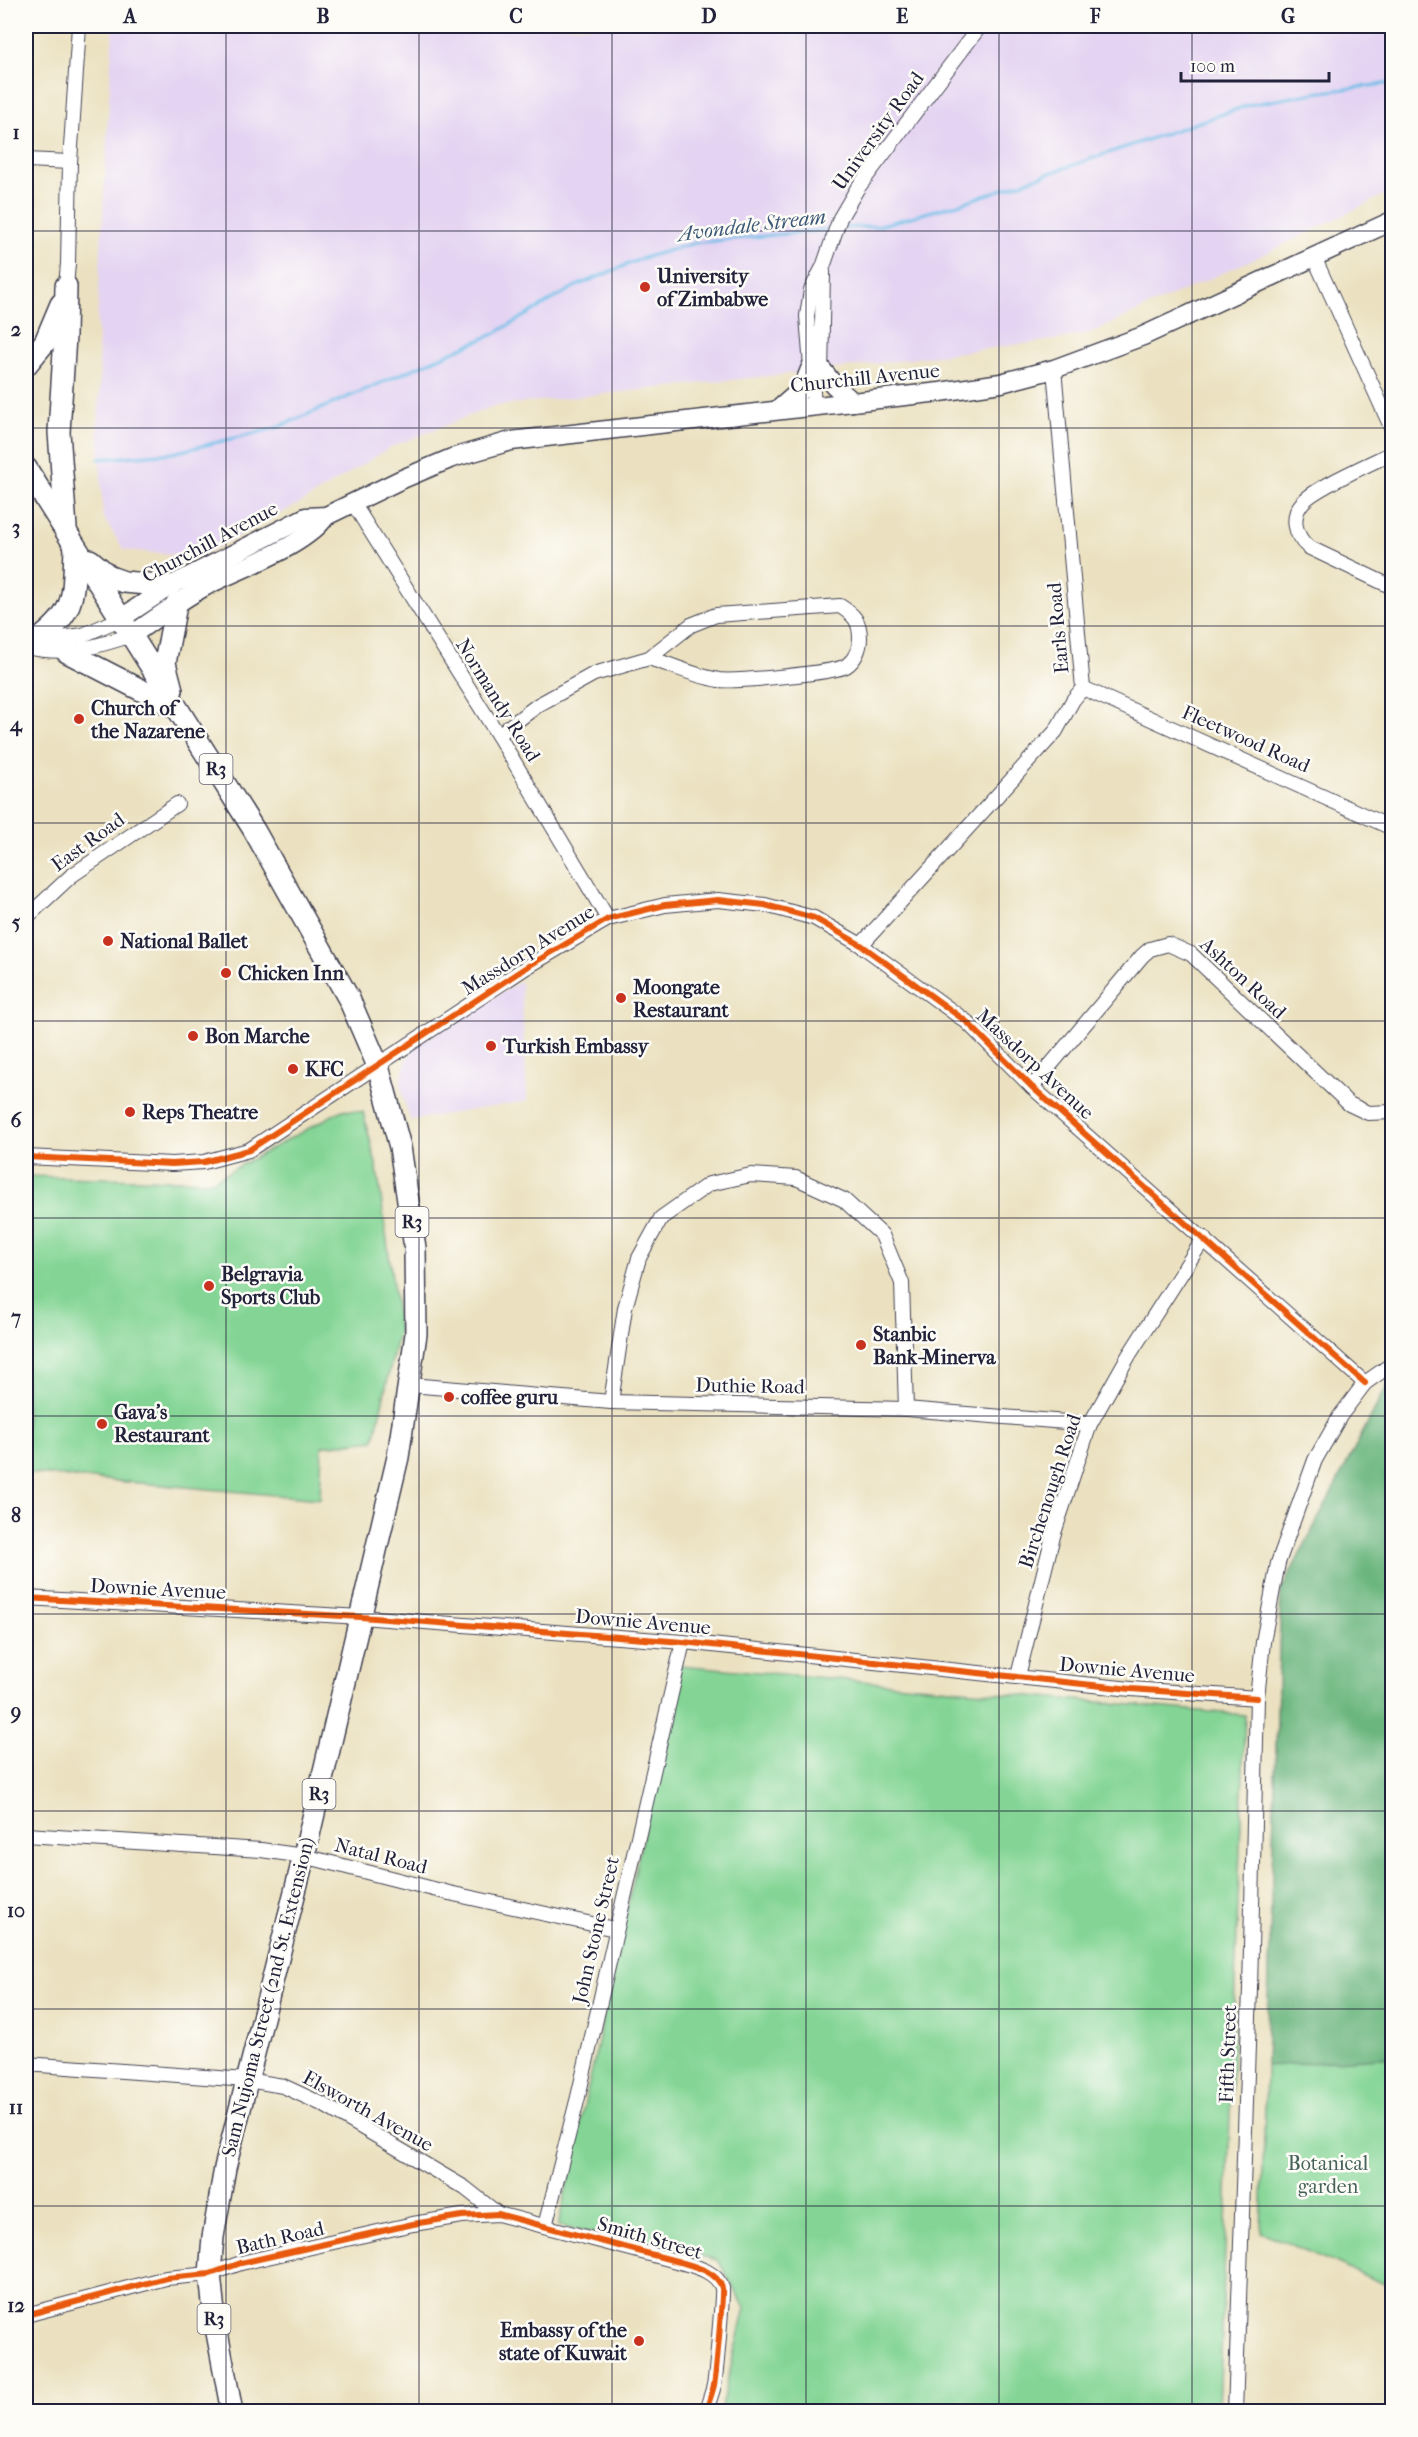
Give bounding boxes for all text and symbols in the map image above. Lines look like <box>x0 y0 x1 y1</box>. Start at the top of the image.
text: A <box>122 5 138 28</box>
text: B <box>316 5 330 28</box>
text: C <box>509 5 523 28</box>
text: D <box>701 5 717 28</box>
text: E <box>896 5 908 28</box>
text: F <box>1089 5 1101 28</box>
text: G <box>1281 5 1295 28</box>
scale bar <box>1181 45 1330 83</box>
text: 100 m <box>1190 56 1235 77</box>
street label: University Road <box>827 67 929 195</box>
text: 1 <box>12 121 20 144</box>
water label: Avondale Stream <box>674 204 828 246</box>
place label: University of Zimbabwe <box>656 265 768 311</box>
marker: University of Zimbabwe <box>638 280 652 294</box>
text: 2 <box>11 318 21 341</box>
street label: Churchill Avenue <box>789 359 941 397</box>
street label: Churchill Avenue <box>138 497 282 587</box>
text: 3 <box>12 516 20 539</box>
street label: Earls Road <box>1042 580 1073 675</box>
street label: Normandy Road <box>451 634 546 767</box>
place label: Church of the Nazarene <box>90 697 205 743</box>
street label: Fleetwood Road <box>1178 700 1315 778</box>
marker: Church of the Nazarene <box>72 712 86 726</box>
text: 4 <box>9 713 23 737</box>
road number: R3 <box>200 754 232 784</box>
street label: East Road <box>47 807 130 876</box>
street label: Massdorp Avenue <box>457 900 599 1000</box>
text: 5 <box>12 911 21 934</box>
place label: National Ballet <box>120 930 249 953</box>
street label: Ashton Road <box>1195 932 1291 1024</box>
marker: National Ballet <box>101 934 115 948</box>
place label: Chicken Inn <box>238 962 344 985</box>
marker: Chicken Inn <box>219 966 233 980</box>
place label: Moongate Restaurant <box>632 976 729 1022</box>
marker: Moongate Restaurant <box>614 991 628 1005</box>
street label: Massdorp Avenue <box>972 1004 1098 1124</box>
place label: Bon Marche <box>205 1025 310 1048</box>
marker: Bon Marche <box>186 1029 200 1043</box>
place label: Turkish Embassy <box>502 1035 650 1058</box>
marker: Turkish Embassy <box>484 1039 498 1053</box>
place label: KFC <box>305 1058 344 1081</box>
marker: KFC <box>286 1062 300 1076</box>
place label: Reps Theatre <box>142 1101 258 1124</box>
marker: Reps Theatre <box>123 1105 137 1119</box>
text: 6 <box>11 1109 23 1132</box>
road number: R3 <box>396 1207 428 1237</box>
place label: Belgravia Sports Club <box>221 1263 321 1309</box>
marker: Belgravia Sports Club <box>202 1279 216 1293</box>
text: 7 <box>10 1306 21 1329</box>
place label: Stanbic Bank-Minerva <box>873 1323 996 1369</box>
marker: Stanbic Bank-Minerva <box>854 1338 868 1352</box>
street label: Duthie Road <box>695 1374 806 1398</box>
place label: coffee guru <box>461 1386 559 1409</box>
marker: coffee guru <box>442 1390 456 1404</box>
place label: Gava’s Restaurant <box>114 1401 210 1447</box>
street label: Birchenough Road <box>1014 1410 1086 1571</box>
marker: Gava’s Restaurant <box>95 1417 109 1431</box>
text: 8 <box>11 1504 21 1527</box>
street label: Downie Avenue <box>89 1574 227 1604</box>
street label: Downie Avenue <box>574 1605 712 1639</box>
street label: Downie Avenue <box>1058 1653 1196 1687</box>
text: 9 <box>10 1701 21 1724</box>
road number: R3 <box>302 1779 336 1809</box>
street label: Natal Road <box>332 1833 431 1879</box>
street label: Sam Nujoma Street (2nd St. Extension) <box>217 1835 319 2159</box>
street label: John Stone Street <box>567 1854 624 2008</box>
text: 10 <box>7 1899 25 1922</box>
street label: Fifth Street <box>1215 2004 1241 2104</box>
street label: Elsworth Avenue <box>299 2066 437 2156</box>
text: 11 <box>9 2096 23 2119</box>
park label: Botanical garden <box>1288 2152 1369 2198</box>
street label: Smith Street <box>595 2212 705 2264</box>
street label: Bath Road <box>234 2216 327 2259</box>
text: 12 <box>7 2294 25 2317</box>
road number: R3 <box>198 2304 230 2334</box>
place label: Embassy of the state of Kuwait <box>499 2319 628 2365</box>
marker: Embassy of the state of Kuwait <box>632 2334 646 2348</box>

